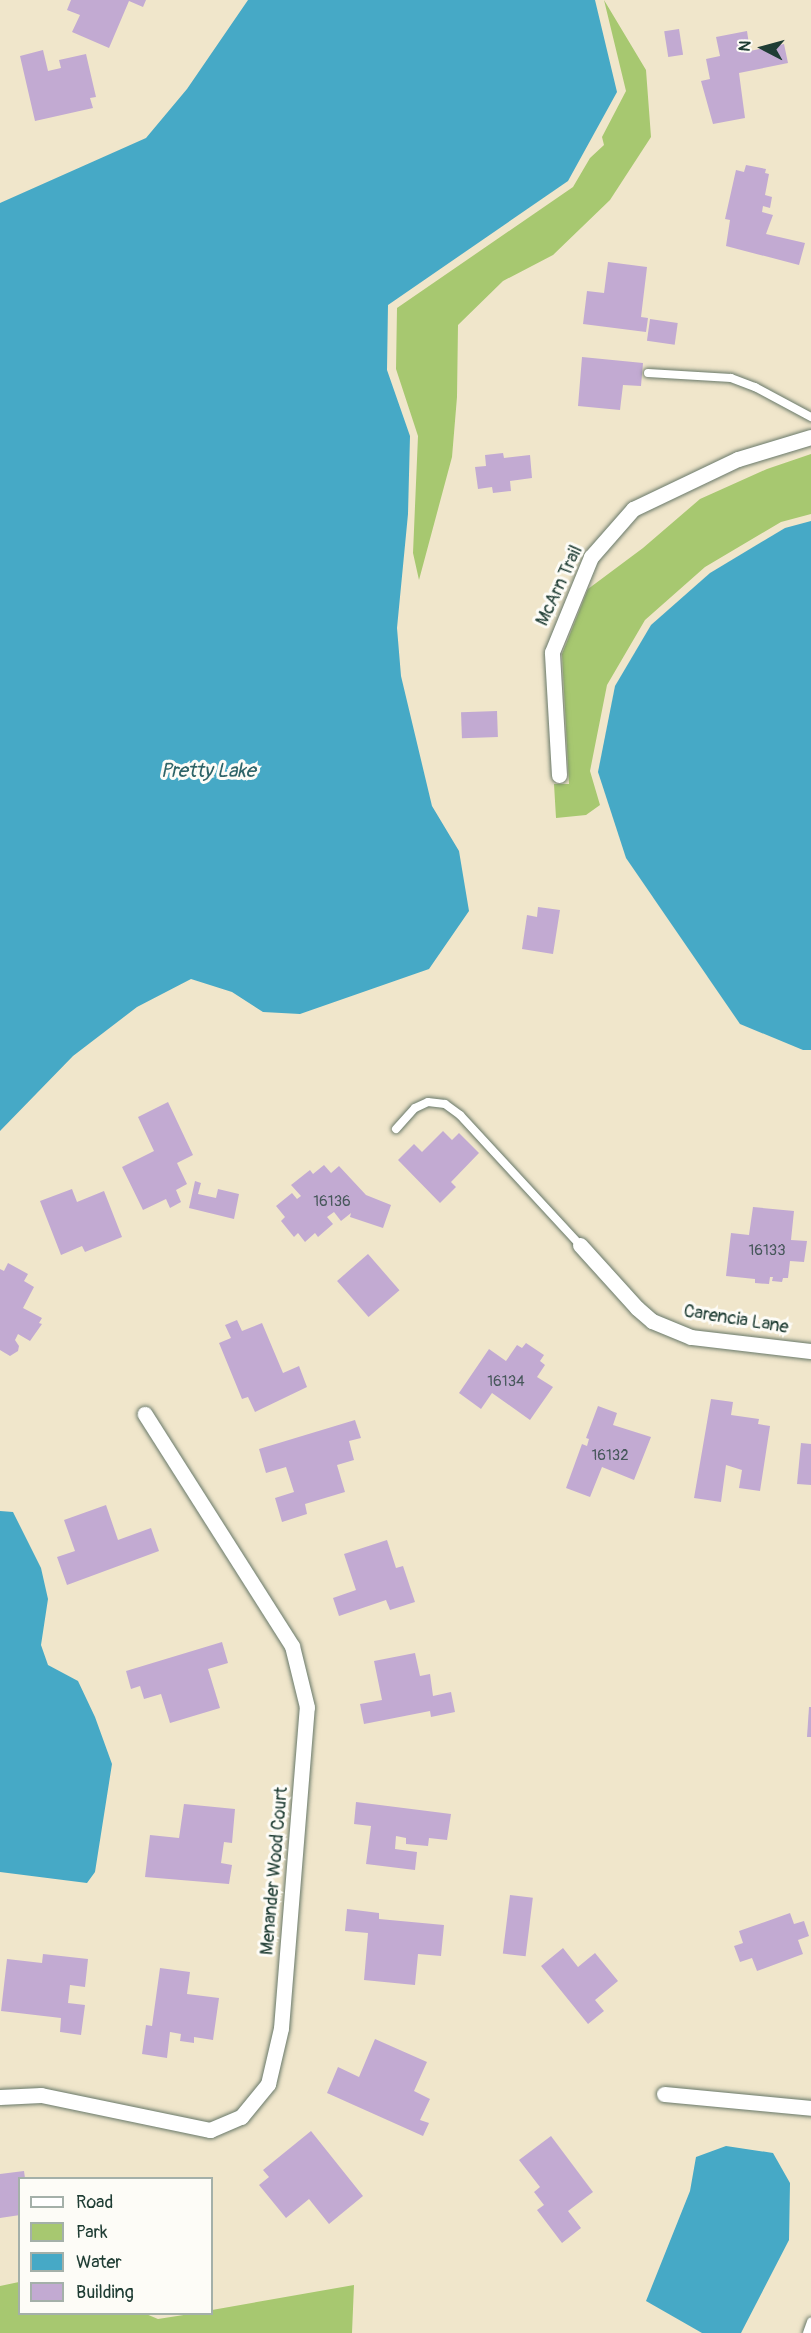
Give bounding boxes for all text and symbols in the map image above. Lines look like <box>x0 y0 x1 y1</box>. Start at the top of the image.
north arrow <box>733 18 793 78</box>
text: N <box>735 40 756 53</box>
street label: McArn Trail <box>532 542 588 630</box>
water label: Pretty Lake <box>160 758 256 782</box>
house number: 16136 <box>313 1193 351 1211</box>
house number: 16133 <box>748 1242 786 1260</box>
street label: Carencia Lane <box>682 1301 790 1339</box>
house number: 16134 <box>487 1373 525 1391</box>
house number: 16132 <box>591 1447 629 1465</box>
street label: Menander Wood Court <box>257 1786 293 1956</box>
legend <box>18 2177 213 2315</box>
text: Road <box>76 2191 113 2214</box>
text: Park <box>76 2221 108 2244</box>
text: Water <box>76 2251 122 2274</box>
text: Building <box>76 2281 134 2304</box>

